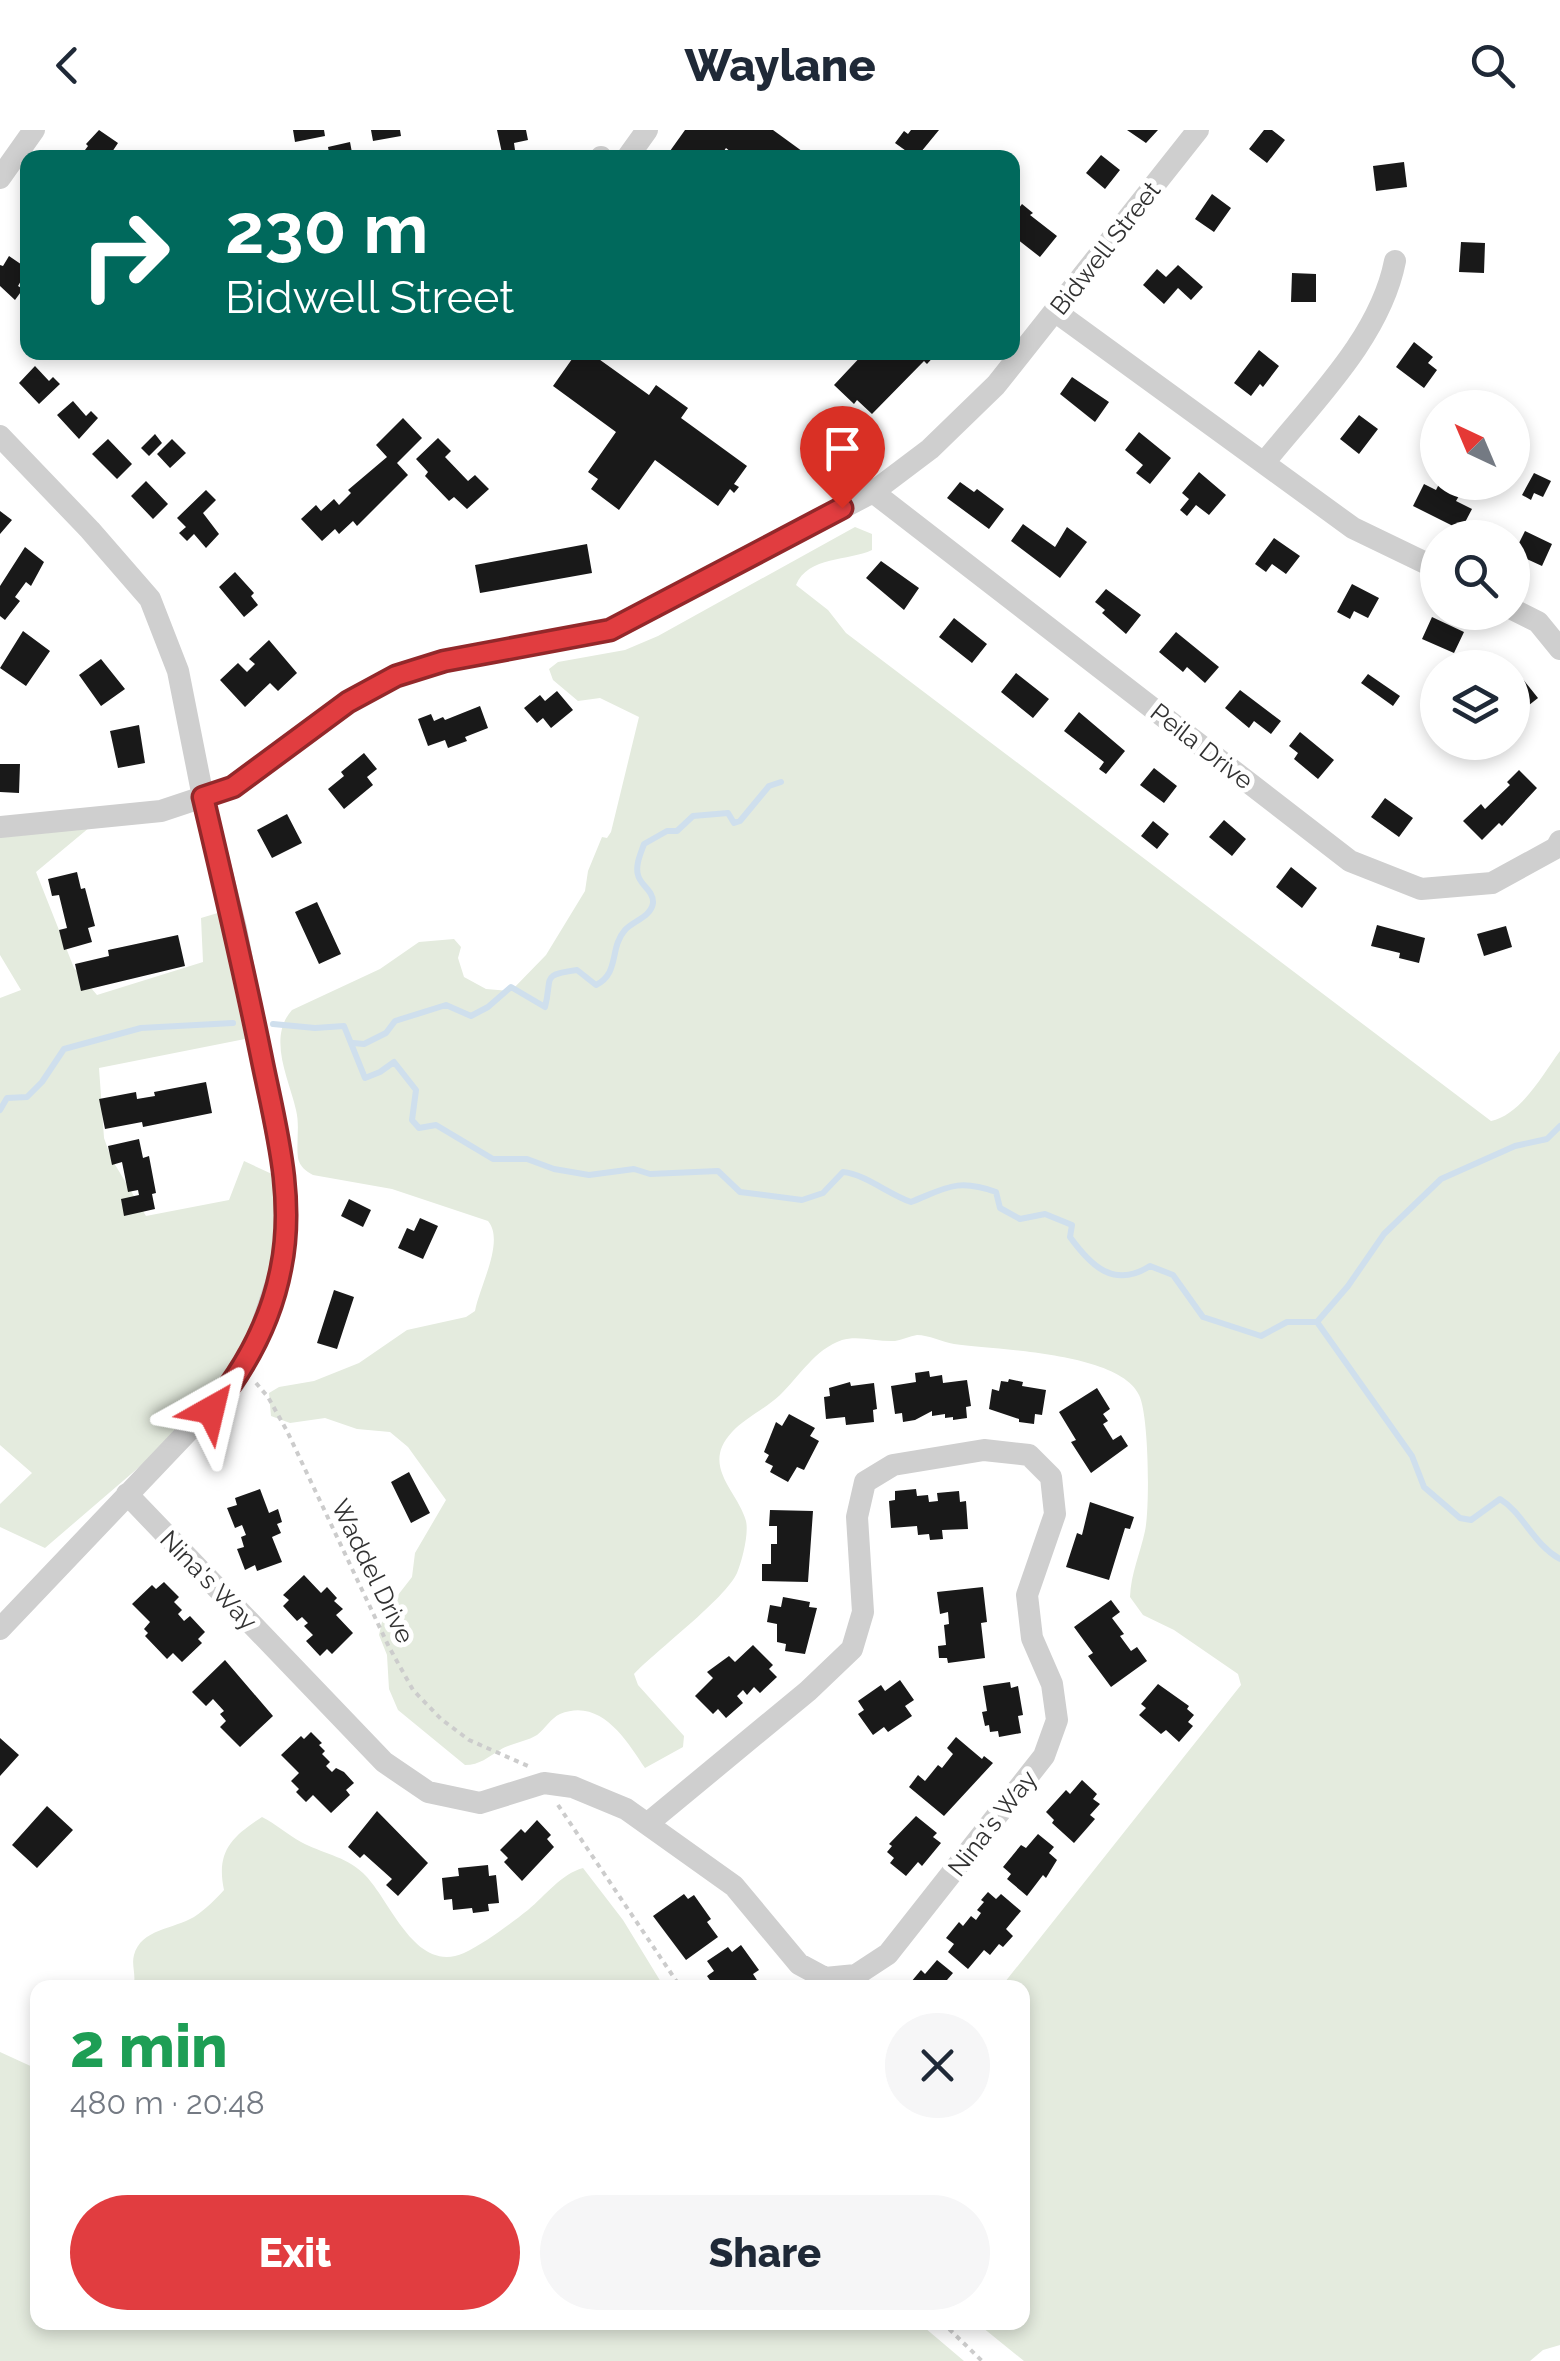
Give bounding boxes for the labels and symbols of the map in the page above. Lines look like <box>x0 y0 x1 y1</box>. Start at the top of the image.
street label: Bidwell Street <box>1044 175 1167 321</box>
north arrow <box>1420 390 1530 500</box>
pin <box>800 406 885 509</box>
street label: Peila Drive <box>1145 697 1259 795</box>
position arrow <box>159 1358 263 1462</box>
street label: Waddel Drive <box>325 1494 421 1648</box>
street label: Nina's Way <box>154 1524 264 1636</box>
street label: Nina's Way <box>941 1764 1043 1882</box>

